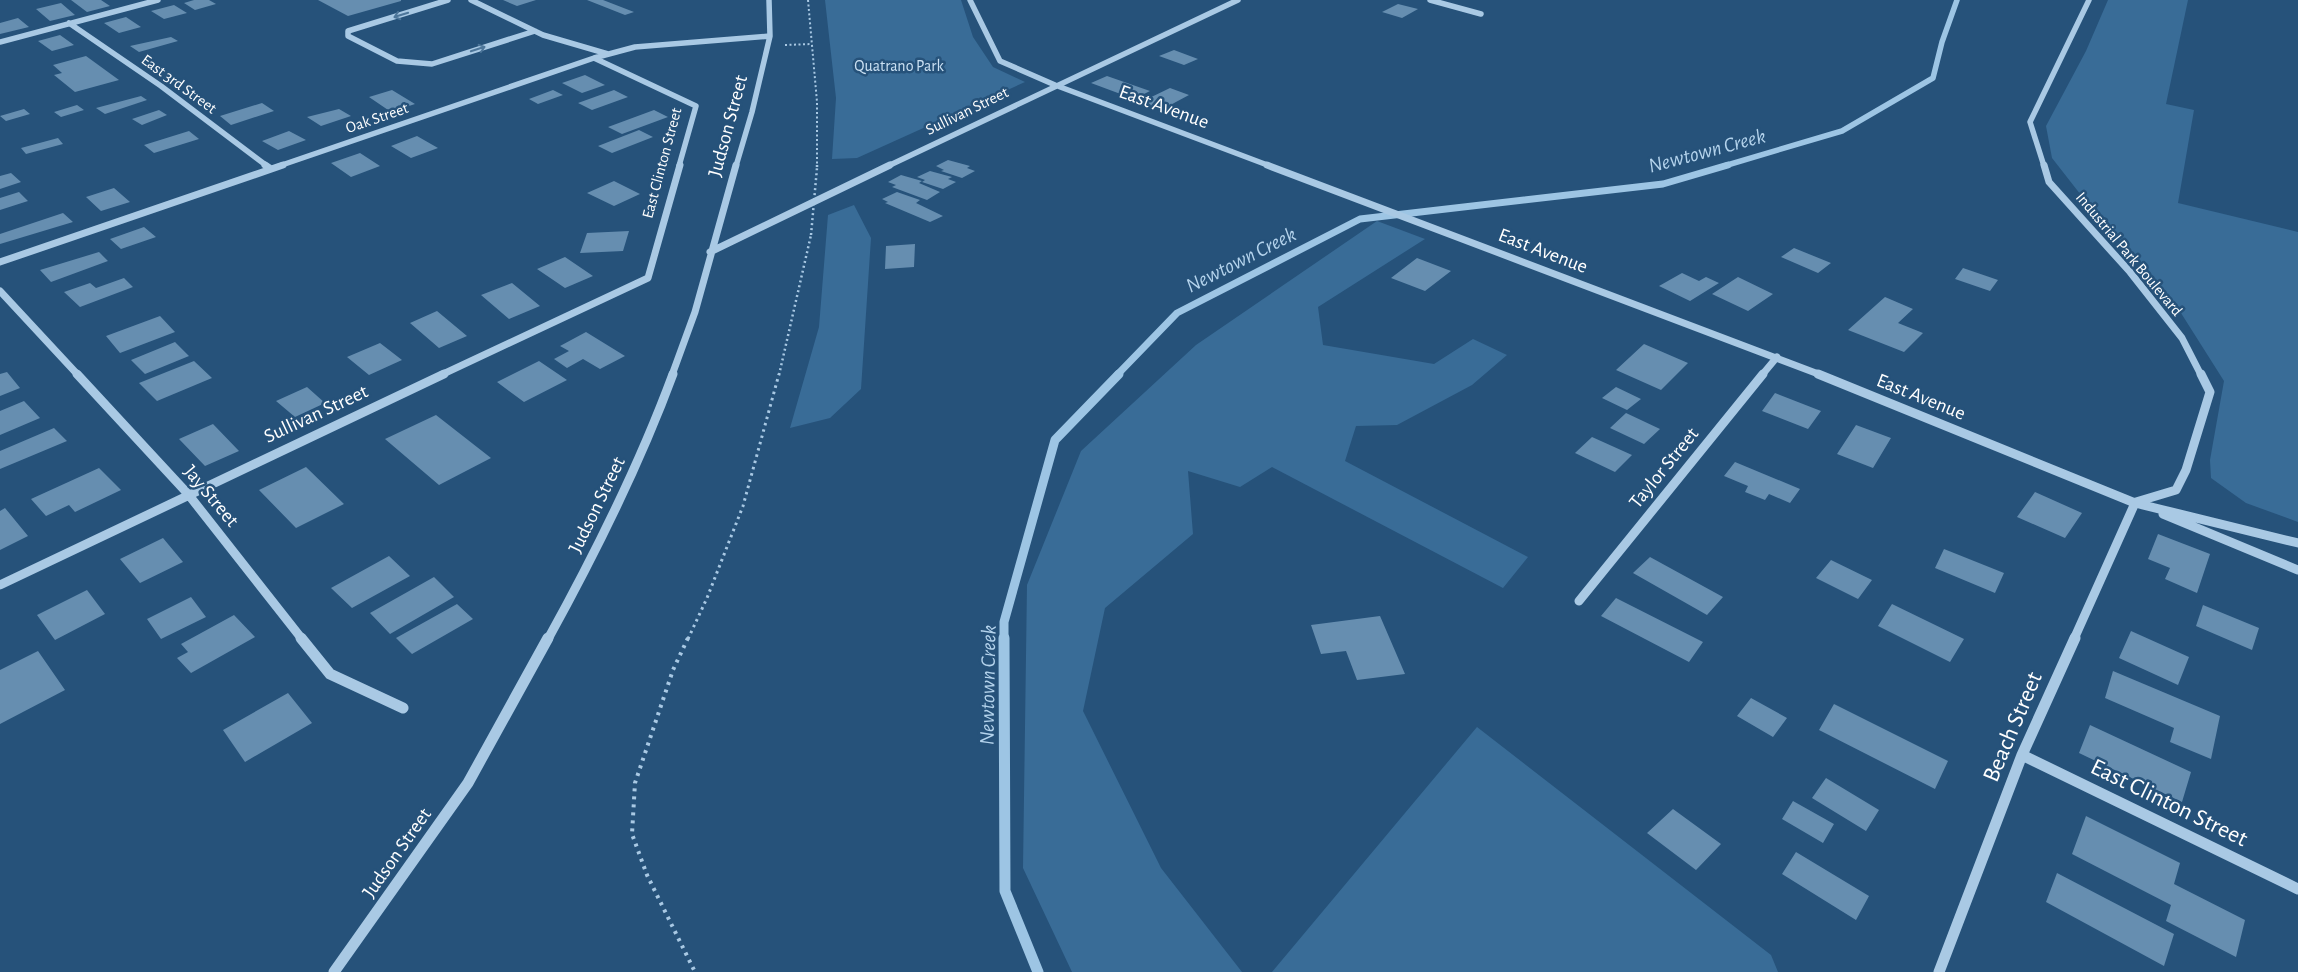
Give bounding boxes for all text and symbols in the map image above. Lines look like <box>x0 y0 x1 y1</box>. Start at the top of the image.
one-way arrow <box>394 10 410 20</box>
one-way arrow <box>470 44 486 53</box>
street label: East 3rd Street <box>138 51 220 117</box>
park label: Quatrano Park <box>854 58 944 75</box>
street label: Judson Street <box>705 72 751 179</box>
street label: East Avenue <box>1116 82 1212 132</box>
street label: Sullivan Street <box>923 84 1011 138</box>
street label: Oak Street <box>344 100 410 136</box>
street label: East Clinton Street <box>640 106 684 220</box>
water label: Newtown Creek <box>1646 125 1768 177</box>
street label: Industrial Park Boulevard <box>2073 189 2185 319</box>
water label: Newtown Creek <box>1183 223 1300 297</box>
street label: East Avenue <box>1496 225 1590 277</box>
street label: East Avenue <box>1874 370 1968 424</box>
street label: Sullivan Street <box>261 381 372 447</box>
street label: Taylor Street <box>1626 423 1703 512</box>
street label: Judson Street <box>565 453 629 556</box>
street label: Jay Street <box>180 461 243 531</box>
water label: Newtown Creek <box>976 624 1000 745</box>
street label: Beach Street <box>1979 668 2047 786</box>
street label: East Clinton Street <box>2087 755 2251 851</box>
street label: Judson Street <box>359 804 435 901</box>

